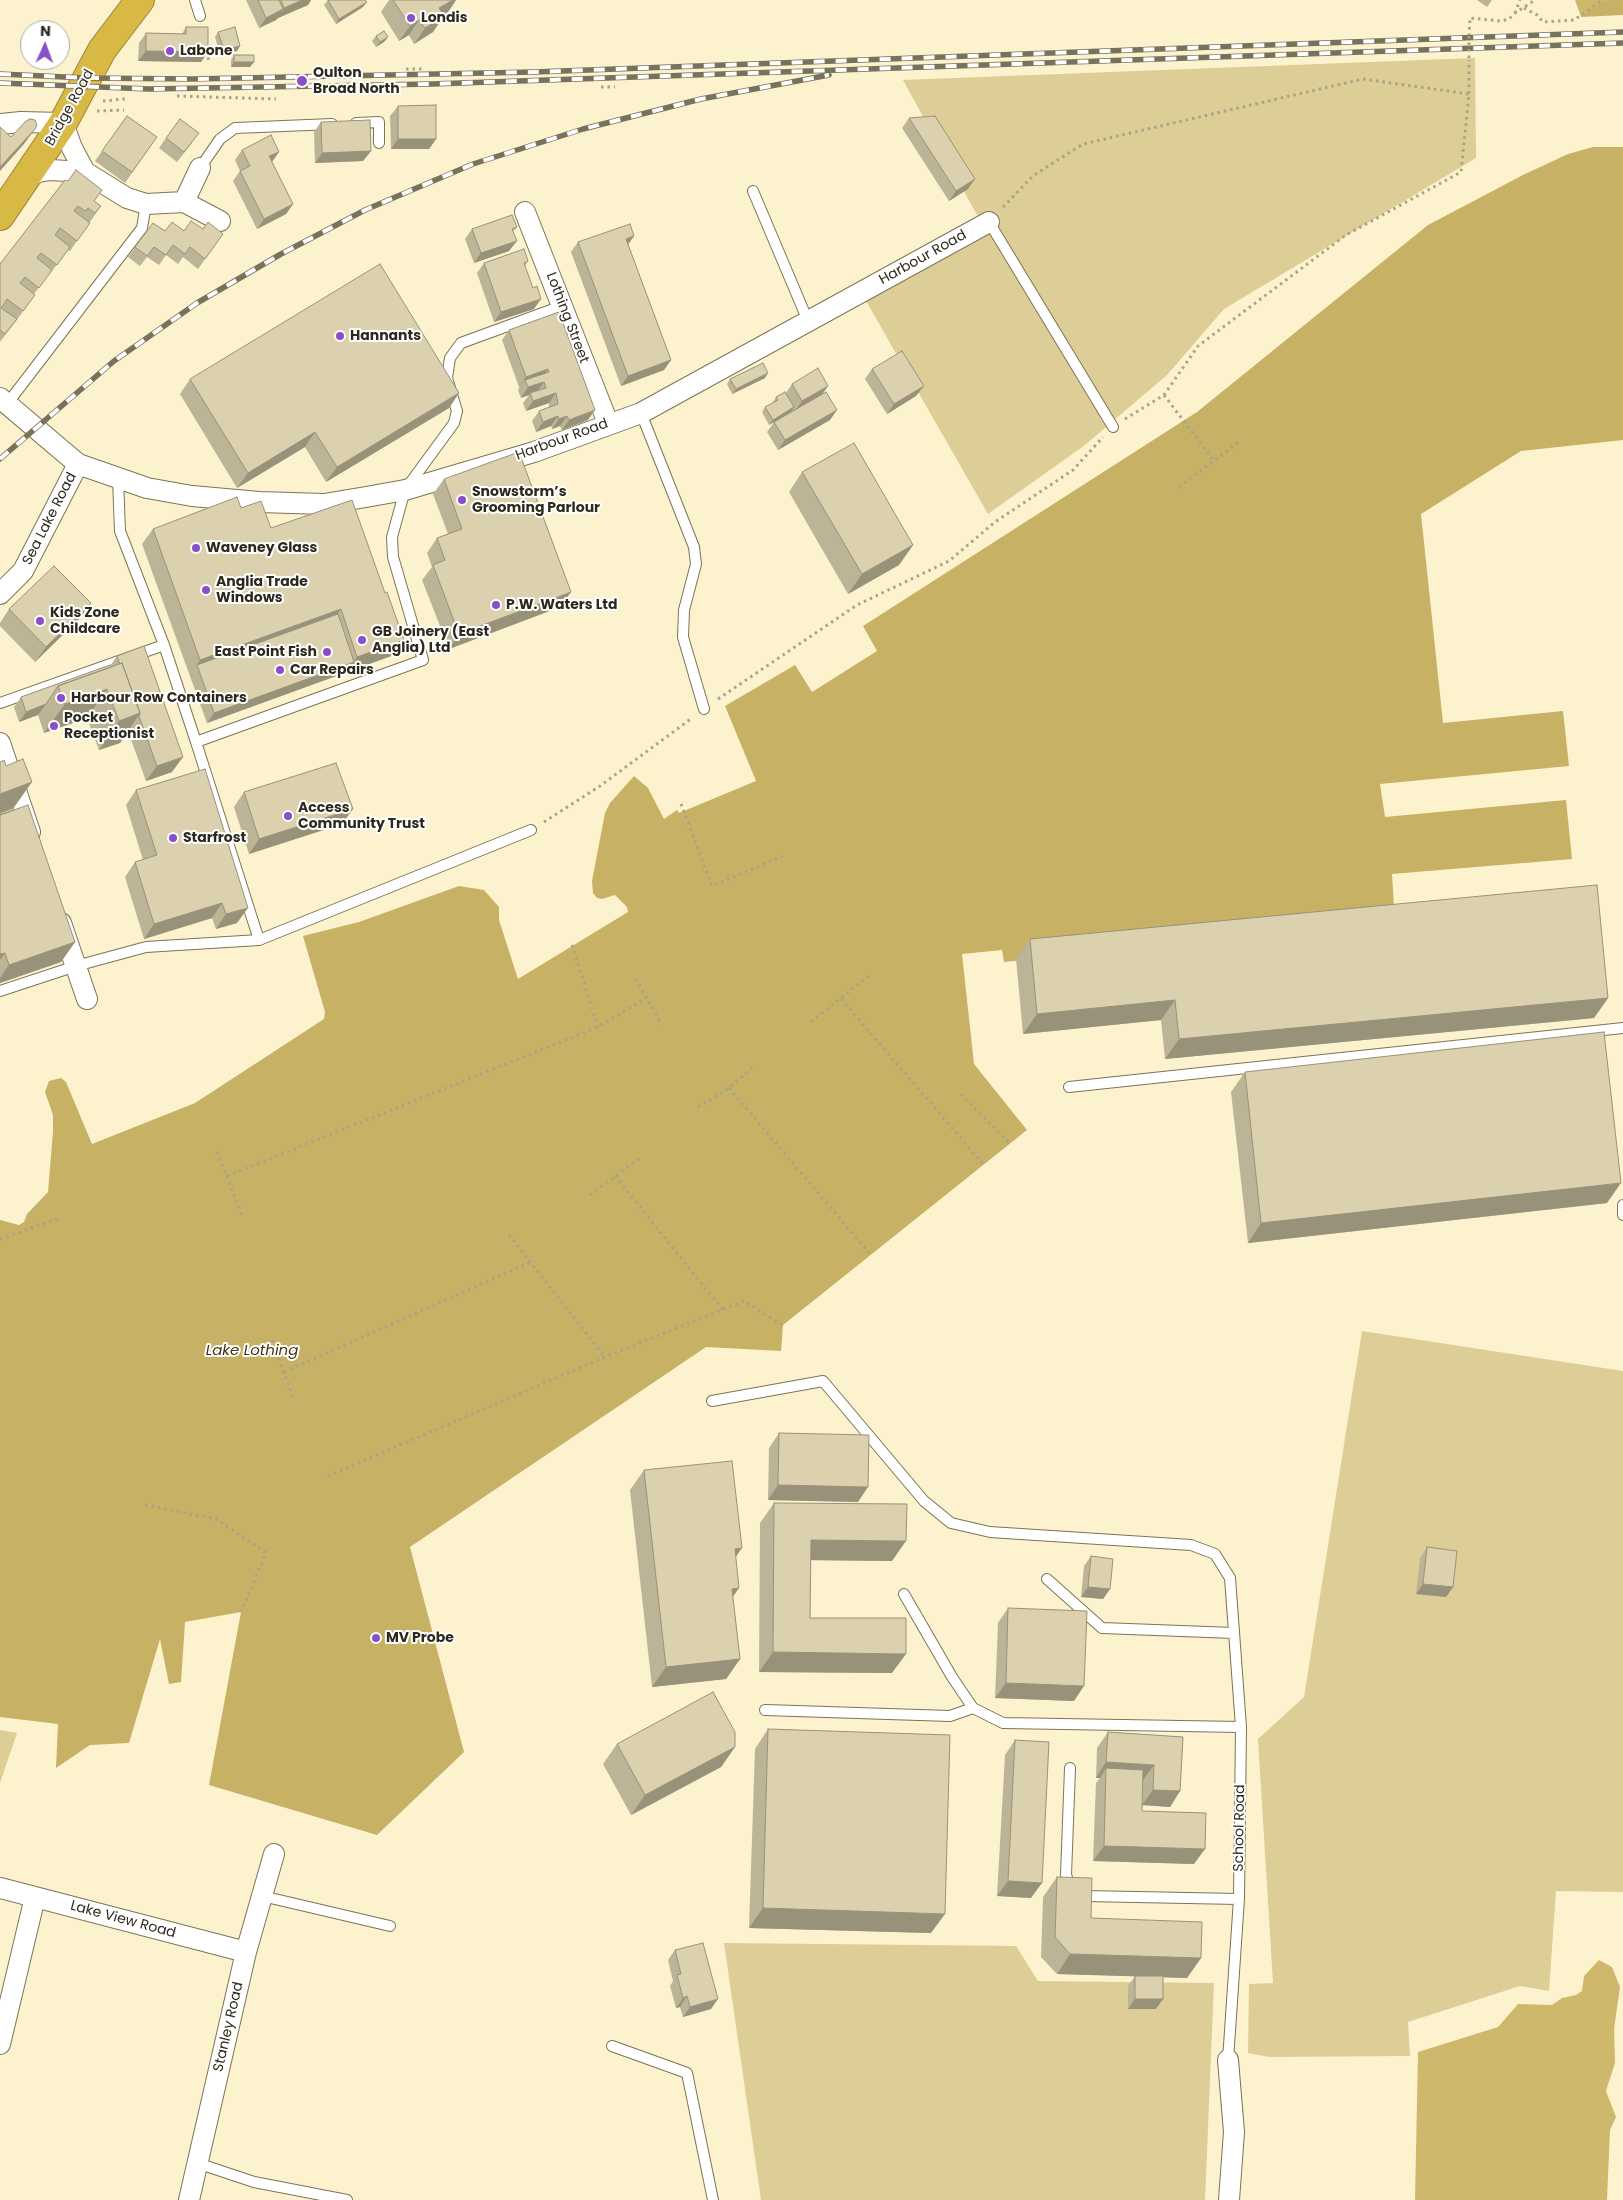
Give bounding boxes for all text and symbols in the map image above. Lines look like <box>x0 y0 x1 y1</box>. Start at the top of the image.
place label: Londis <box>421 10 467 26</box>
marker: Londis <box>405 12 417 24</box>
north arrow <box>20 20 70 70</box>
text: N <box>40 21 51 41</box>
place label: Labone <box>180 43 233 59</box>
marker: Labone <box>164 45 176 57</box>
place label: Oulton Broad North <box>313 65 400 98</box>
street label: Bridge Road <box>42 67 98 149</box>
marker: Oulton Broad North <box>295 74 309 88</box>
street label: Harbour Road <box>876 227 970 289</box>
street label: Lothing Street <box>542 270 592 366</box>
place label: Hannants <box>350 328 421 344</box>
marker: Hannants <box>334 330 346 342</box>
street label: Harbour Road <box>513 415 611 465</box>
street label: Sea Lake Road <box>19 470 81 568</box>
place label: Snowstorm’s Grooming Parlour <box>472 484 600 516</box>
marker: Snowstorm’s Grooming Parlour <box>456 494 468 506</box>
place label: Waveney Glass <box>206 540 317 556</box>
marker: Waveney Glass <box>190 542 202 554</box>
place label: Anglia Trade Windows <box>216 574 308 606</box>
marker: Anglia Trade Windows <box>200 584 212 596</box>
place label: P.W. Waters Ltd <box>506 597 618 613</box>
marker: P.W. Waters Ltd <box>490 599 502 611</box>
place label: Kids Zone Childcare <box>50 605 120 638</box>
marker: Kids Zone Childcare <box>34 615 46 627</box>
place label: GB Joinery (East Anglia) Ltd <box>372 624 489 656</box>
marker: GB Joinery (East Anglia) Ltd <box>356 634 368 646</box>
place label: East Point Fish <box>215 644 317 660</box>
marker: East Point Fish <box>321 646 333 658</box>
place label: Car Repairs <box>290 662 374 678</box>
marker: Car Repairs <box>274 664 286 676</box>
place label: Harbour Row Containers <box>71 690 247 706</box>
marker: Harbour Row Containers <box>55 692 67 704</box>
place label: Pocket Receptionist <box>64 710 154 742</box>
marker: Pocket Receptionist <box>48 720 60 732</box>
place label: Access Community Trust <box>298 800 425 832</box>
marker: Access Community Trust <box>282 810 294 822</box>
place label: Starfrost <box>183 830 246 846</box>
marker: Starfrost <box>167 832 179 844</box>
water label: Lake Lothing <box>206 1342 298 1360</box>
place label: MV Probe <box>386 1630 454 1646</box>
marker: MV Probe <box>370 1632 382 1644</box>
street label: School Road <box>1231 1784 1249 1872</box>
street label: Lake View Road <box>68 1898 178 1942</box>
street label: Stanley Road <box>210 1980 248 2074</box>

